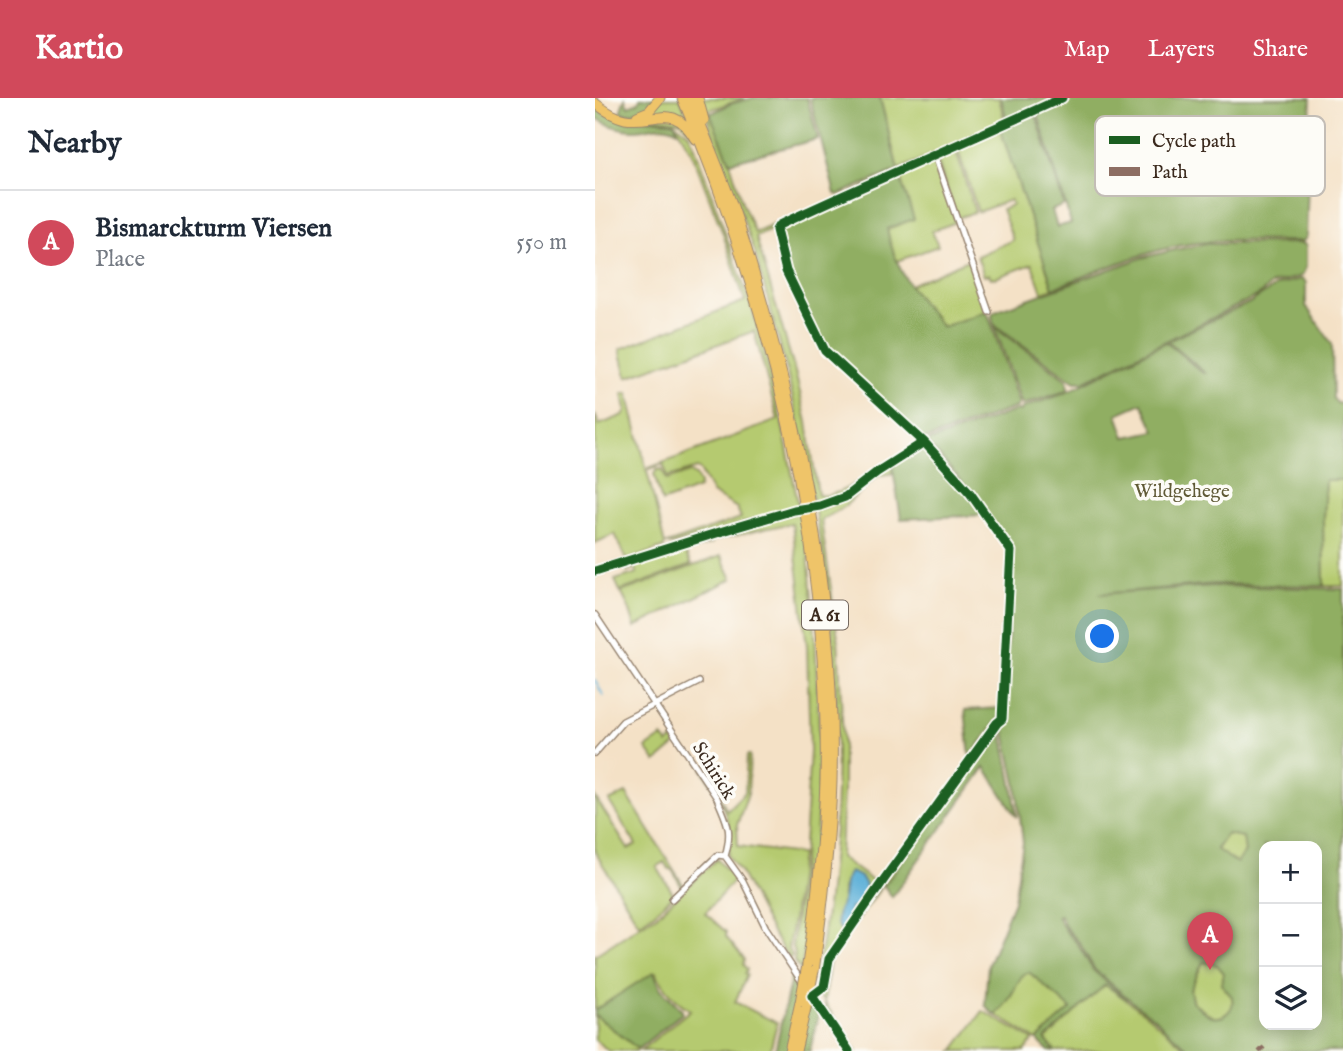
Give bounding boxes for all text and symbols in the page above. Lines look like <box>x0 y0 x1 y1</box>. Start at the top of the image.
text: Kartio <box>35 28 123 70</box>
text: Map <box>1064 34 1110 65</box>
text: Layers <box>1148 34 1215 65</box>
text: Share <box>1253 34 1308 65</box>
legend <box>1095 116 1325 196</box>
text: Nearby <box>28 125 121 163</box>
text: Cycle path <box>1152 130 1236 154</box>
text: Path <box>1152 161 1188 185</box>
text: Bismarckturm Viersen <box>95 212 332 245</box>
text: A <box>43 228 59 257</box>
text: 550 m <box>516 228 567 257</box>
text: Place <box>95 245 145 274</box>
park label: Wildgehege <box>1134 480 1230 504</box>
road number: A 61 <box>802 601 848 630</box>
your location <box>1085 619 1119 653</box>
street label: Schirick <box>686 738 741 805</box>
map controls <box>1259 841 1322 1030</box>
button: + <box>1259 841 1322 904</box>
button: − <box>1259 904 1322 967</box>
pin: A <box>1187 912 1233 970</box>
button: layers <box>1259 967 1322 1030</box>

